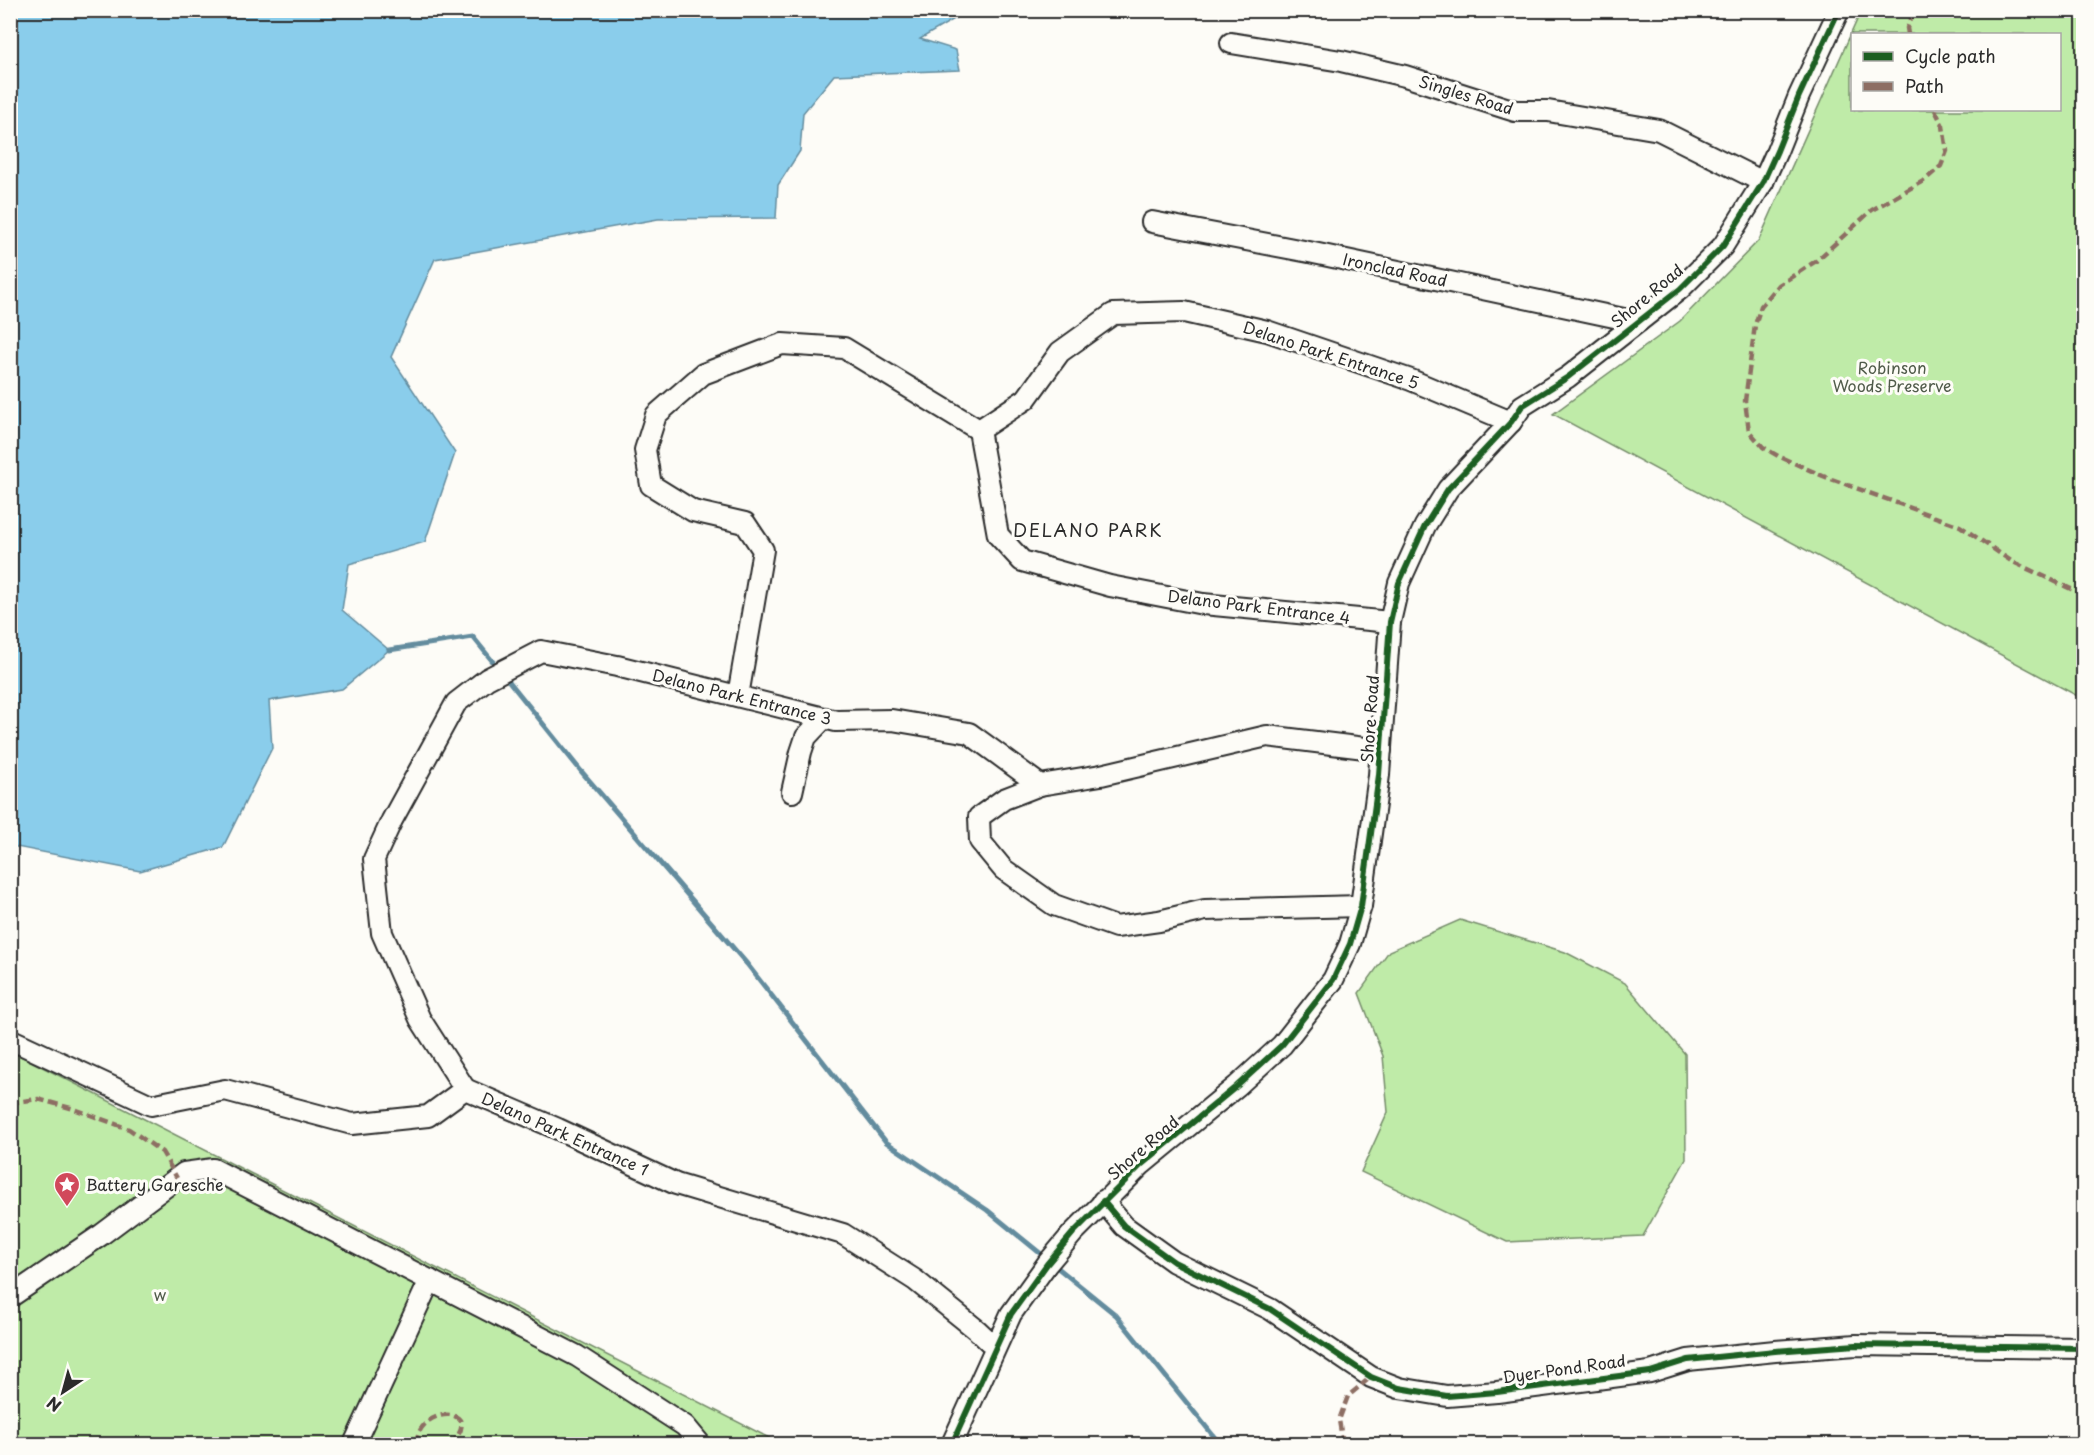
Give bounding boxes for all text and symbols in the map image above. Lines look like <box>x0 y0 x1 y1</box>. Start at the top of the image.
legend <box>1851 33 2061 111</box>
text: Cycle path <box>1905 42 1996 69</box>
street label: Singles Road <box>1416 68 1517 120</box>
text: Path <box>1905 72 1944 99</box>
street label: Ironclad Road <box>1341 246 1450 292</box>
street label: Shore Road <box>1605 258 1688 333</box>
street label: Delano Park Entrance 5 <box>1240 314 1422 394</box>
park label: Robinson Woods Preserve <box>1832 355 1952 397</box>
district label: DELANO PARK <box>1013 516 1163 543</box>
street label: Delano Park Entrance 4 <box>1166 583 1352 629</box>
street label: Delano Park Entrance 3 <box>650 662 834 730</box>
street label: Shore Road <box>1354 674 1384 764</box>
street label: Delano Park Entrance 1 <box>478 1085 653 1181</box>
street label: Shore Road <box>1101 1109 1184 1185</box>
place icon: Battery Garesche <box>52 1170 82 1208</box>
place label: Battery Garesche <box>86 1172 224 1196</box>
park label: w <box>154 1282 167 1306</box>
street label: Dyer Pond Road <box>1501 1347 1627 1389</box>
north arrow <box>33 1362 93 1422</box>
text: N <box>41 1392 66 1418</box>

